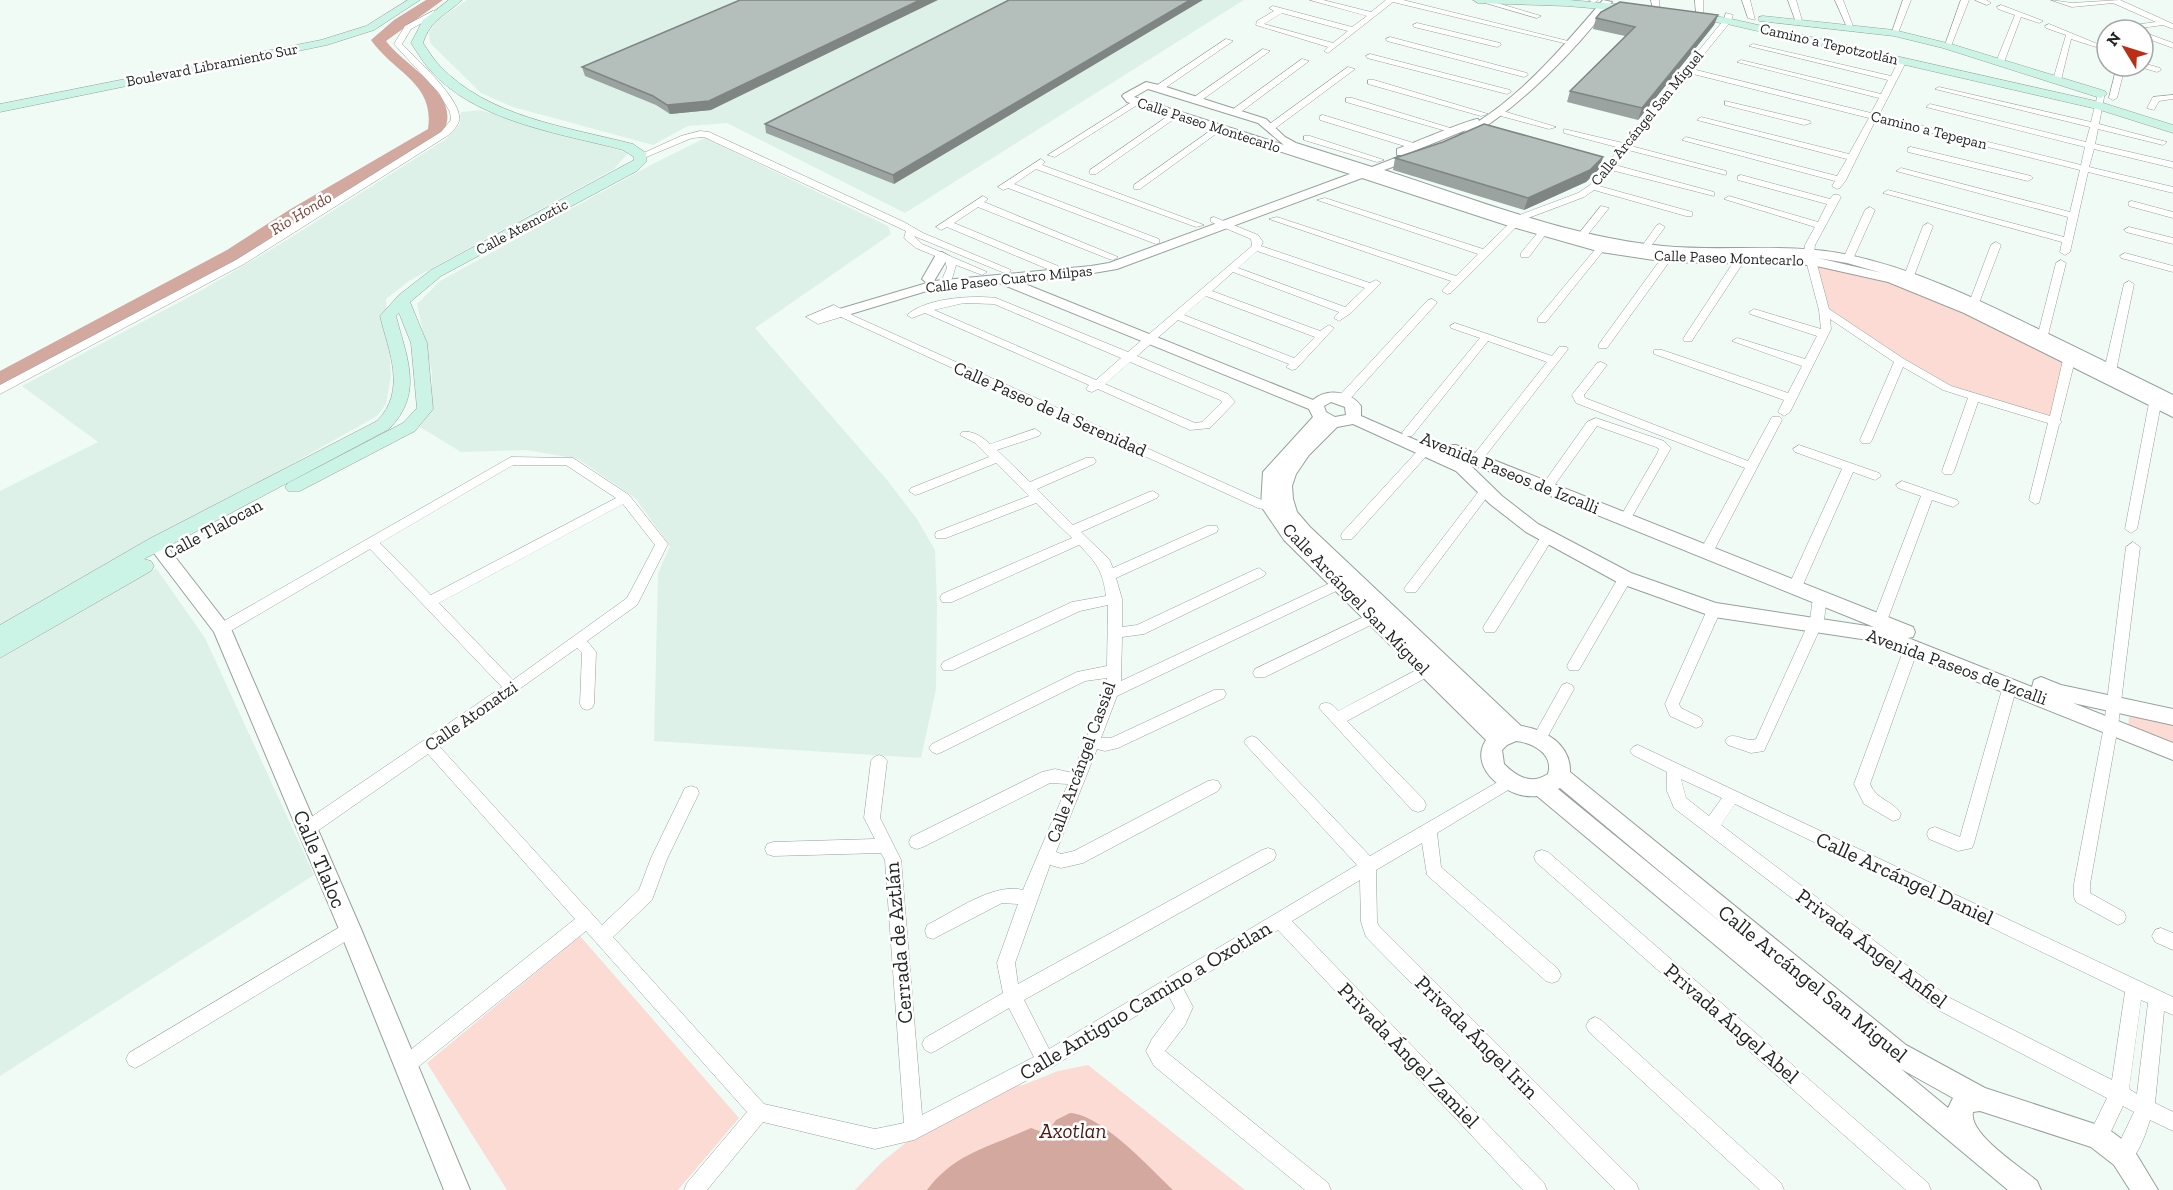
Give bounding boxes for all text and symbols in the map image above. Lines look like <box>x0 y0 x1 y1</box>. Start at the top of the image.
north arrow <box>2095 18 2155 78</box>
street label: Camino a Tepotzotlán <box>1758 19 1900 69</box>
text: N <box>2102 28 2125 50</box>
street label: Boulevard Libramiento Sur <box>124 39 300 91</box>
street label: Calle Arcángel San Miguel <box>1587 47 1707 189</box>
street label: Calle Paseo Montecarlo <box>1135 93 1283 157</box>
street label: Camino a Tepepan <box>1869 107 1989 153</box>
water label: Rio Hondo <box>267 187 335 239</box>
street label: Calle Atemoztic <box>473 195 571 259</box>
street label: Calle Paseo Montecarlo <box>1654 246 1804 270</box>
street label: Calle Paseo Cuatro Milpas <box>925 261 1093 297</box>
street label: Calle Paseo de la Serenidad <box>950 356 1150 462</box>
street label: Avenida Paseos de Izcalli <box>1417 427 1603 519</box>
street label: Calle Tlalocan <box>160 494 266 564</box>
street label: Calle Arcángel San Miguel <box>1278 519 1434 680</box>
street label: Avenida Paseos de Izcalli <box>1864 624 2050 710</box>
street label: Calle Atonatzi <box>420 676 522 756</box>
street label: Calle Arcángel Cassiel <box>1042 678 1120 846</box>
street label: Calle Tlaloc <box>288 806 352 912</box>
street label: Calle Arcángel Daniel <box>1812 826 1998 930</box>
street label: Cerrada de Aztlán <box>878 861 918 1025</box>
street label: Privada Ángel Anfiel <box>1791 883 1953 1013</box>
street label: Calle Arcángel San Miguel <box>1713 899 1913 1067</box>
street label: Calle Antiguo Camino a Oxotlan <box>1015 915 1275 1085</box>
street label: Privada Ángel Abel <box>1660 958 1805 1089</box>
street label: Privada Ángel Irin <box>1410 970 1544 1104</box>
street label: Privada Ángel Zamiel <box>1333 977 1485 1133</box>
park label: Axotlan <box>1039 1118 1106 1143</box>

